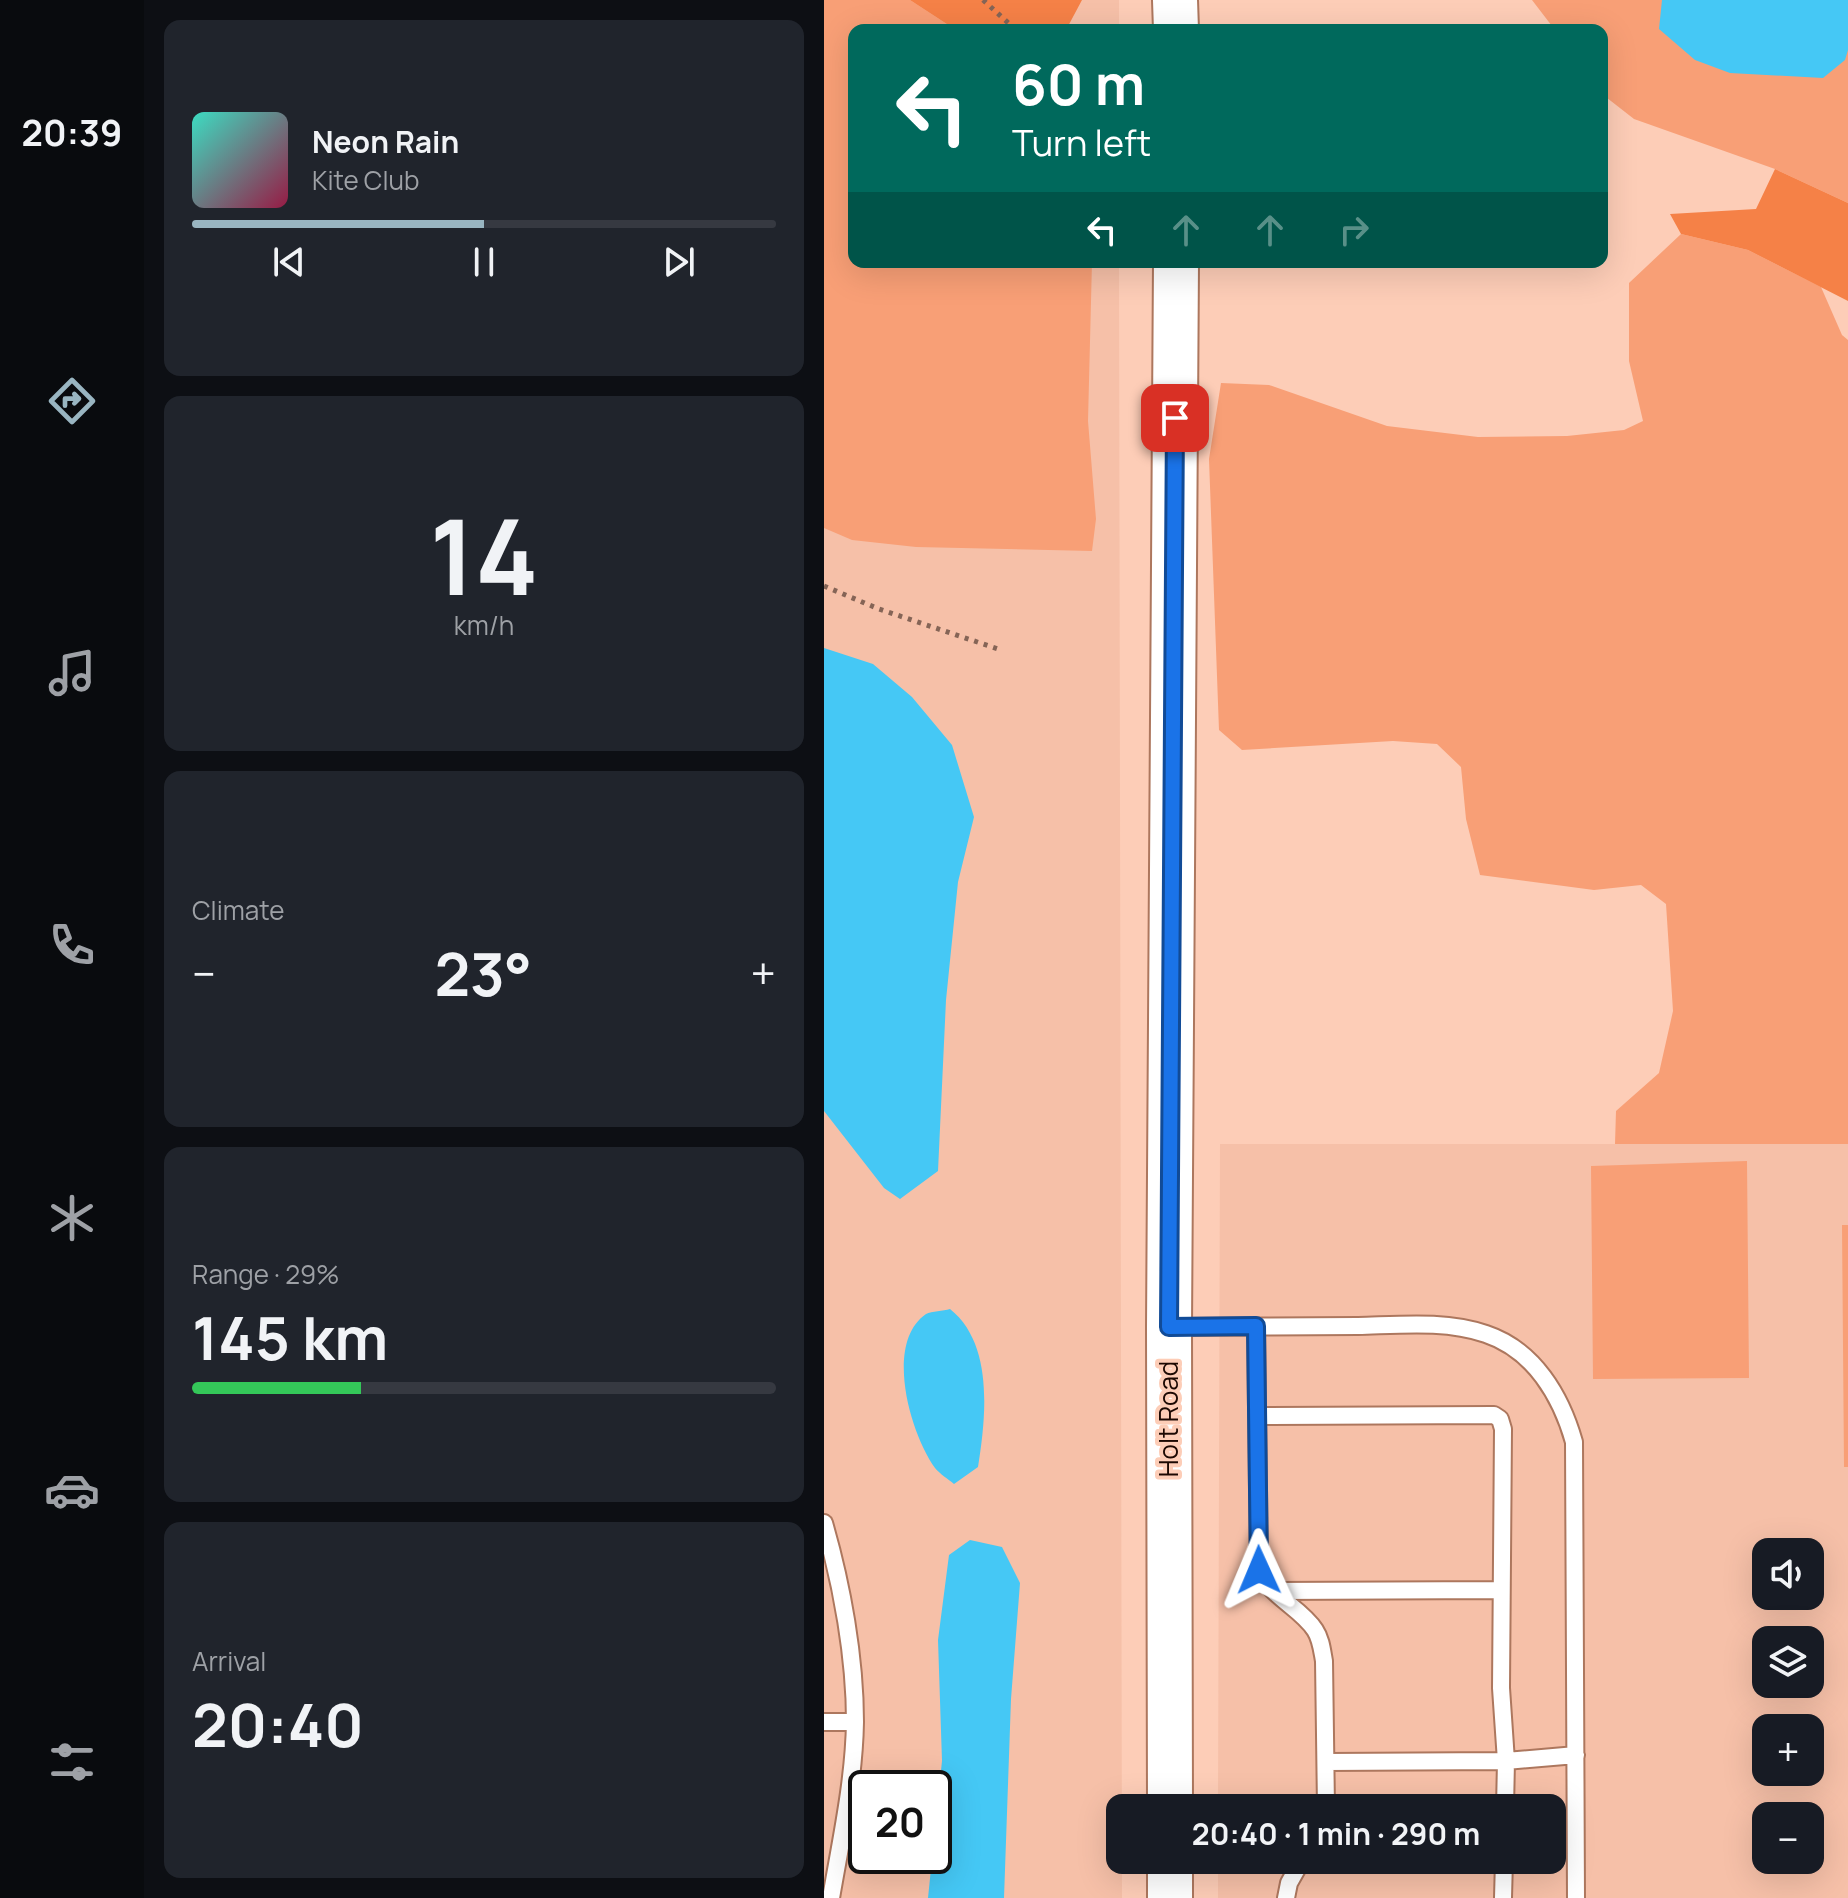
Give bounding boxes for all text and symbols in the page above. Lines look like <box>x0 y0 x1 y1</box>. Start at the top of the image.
text: 60 m <box>1012 45 1145 122</box>
icon: left <box>880 56 984 160</box>
text: 20:39 <box>22 108 122 157</box>
text: Turn left <box>1012 118 1151 167</box>
text: Neon Rain <box>312 121 459 162</box>
text: Kite Club <box>312 162 419 198</box>
icon: left <box>1080 208 1124 252</box>
icon: ahead <box>1164 208 1208 252</box>
icon: ahead <box>1248 208 1292 252</box>
icon: right <box>1332 208 1376 252</box>
icon: previous <box>267 240 311 284</box>
icon: pause <box>462 240 506 284</box>
icon: next <box>657 240 701 284</box>
icon: directions <box>44 373 100 429</box>
pin <box>1141 384 1209 452</box>
icon: arrive <box>1153 396 1197 440</box>
text: 14 <box>430 484 538 626</box>
text: km/h <box>454 607 514 643</box>
icon: music <box>44 645 100 701</box>
text: Climate <box>192 892 284 928</box>
icon: phone <box>44 917 100 973</box>
text: 23° <box>434 932 532 1014</box>
text: − <box>192 943 216 1003</box>
text: + <box>751 943 776 1003</box>
icon: climate <box>44 1190 100 1246</box>
text: Range · 29% <box>192 1256 340 1292</box>
text: 145 km <box>192 1296 388 1378</box>
street label: Holt Road <box>1150 1361 1186 1477</box>
icon: car <box>44 1462 100 1518</box>
position arrow <box>1217 1528 1301 1612</box>
map controls <box>1752 1538 1824 1874</box>
button: sound <box>1752 1538 1824 1610</box>
button: layers <box>1752 1626 1824 1698</box>
text: Arrival <box>192 1643 266 1679</box>
text: 20:40 <box>192 1683 364 1765</box>
button: + <box>1752 1714 1824 1786</box>
icon: filters <box>44 1734 100 1790</box>
speed limit sign: 20 <box>848 1770 952 1874</box>
button: − <box>1752 1802 1824 1874</box>
text: 20:40 · 1 min · 290 m <box>1192 1813 1480 1854</box>

